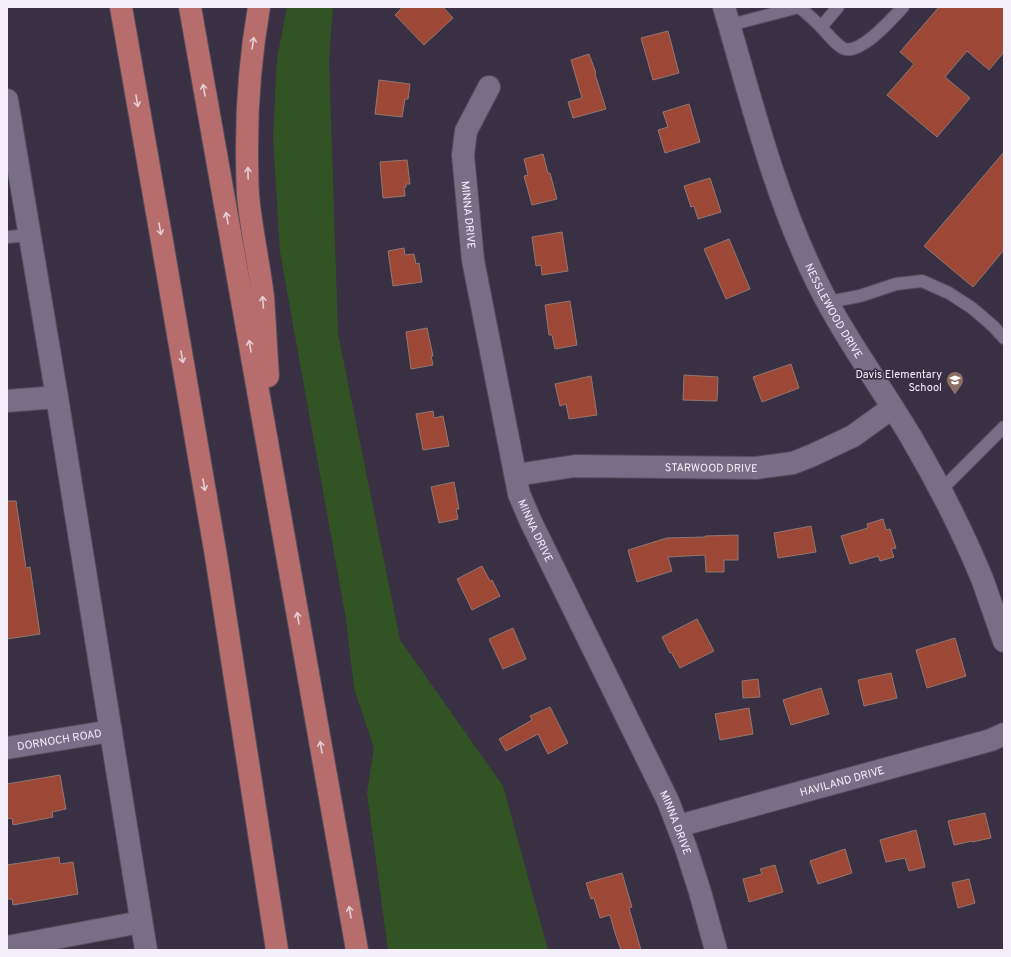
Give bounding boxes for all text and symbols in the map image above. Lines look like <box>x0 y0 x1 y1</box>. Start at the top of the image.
one-way arrow <box>249 37 257 50</box>
one-way arrow <box>200 84 208 97</box>
one-way arrow <box>133 94 141 107</box>
one-way arrow <box>244 167 251 180</box>
street label: MINNA DRIVE <box>458 180 478 250</box>
one-way arrow <box>223 212 231 225</box>
one-way arrow <box>156 222 164 235</box>
street label: NESSLEWOOD DRIVE <box>801 261 865 361</box>
one-way arrow <box>260 296 267 309</box>
one-way arrow <box>246 340 254 353</box>
one-way arrow <box>178 350 186 363</box>
place label: Davis Elementary School <box>856 368 942 395</box>
school or university icon: Davis Elementary School <box>945 370 965 395</box>
street label: STARWOOD DRIVE <box>665 461 758 476</box>
one-way arrow <box>200 478 208 491</box>
street label: MINNA DRIVE <box>514 497 556 565</box>
one-way arrow <box>294 612 302 625</box>
street label: DORNOCH ROAD <box>16 727 103 754</box>
one-way arrow <box>317 740 325 753</box>
street label: HAVILAND DRIVE <box>798 764 886 800</box>
street label: MINNA DRIVE <box>656 788 694 857</box>
one-way arrow <box>346 905 354 918</box>

